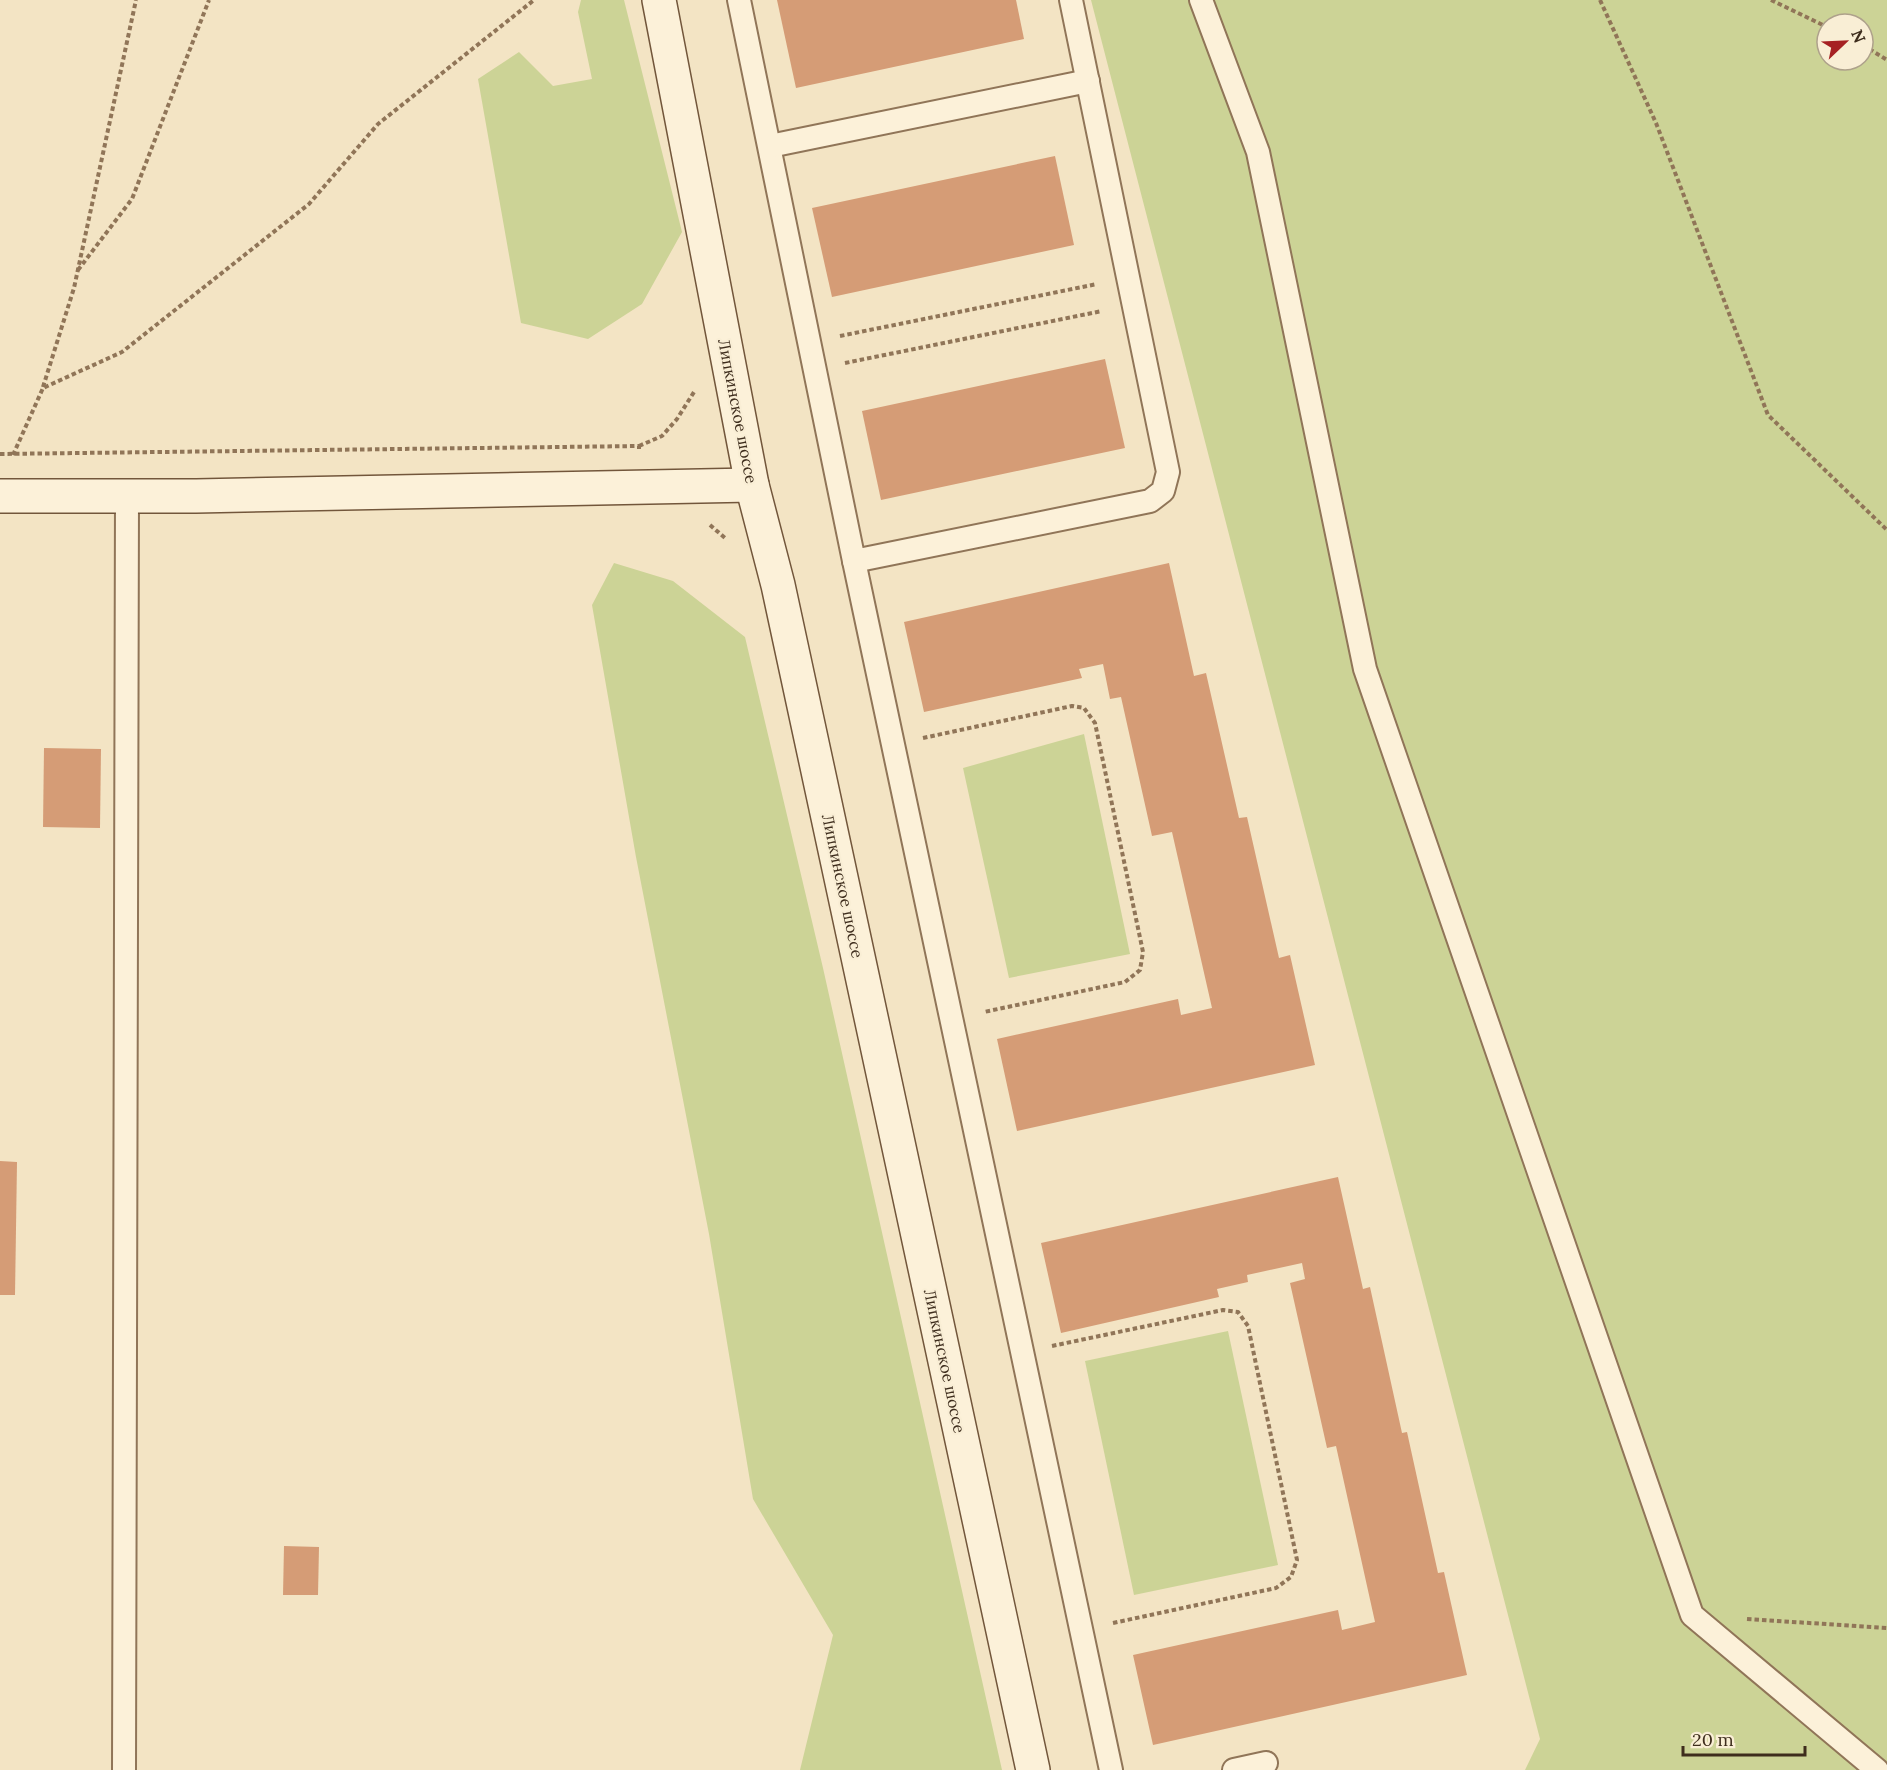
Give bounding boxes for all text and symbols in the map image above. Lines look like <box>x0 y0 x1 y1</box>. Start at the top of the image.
north arrow <box>1815 12 1875 72</box>
text: N <box>1847 27 1870 46</box>
street label: Липкинское шоссе <box>714 337 762 485</box>
street label: Липкинское шоссе <box>818 812 868 960</box>
street label: Липкинское шоссе <box>920 1287 970 1435</box>
scale bar <box>1683 1719 1804 1757</box>
text: 20 m <box>1692 1728 1734 1751</box>

